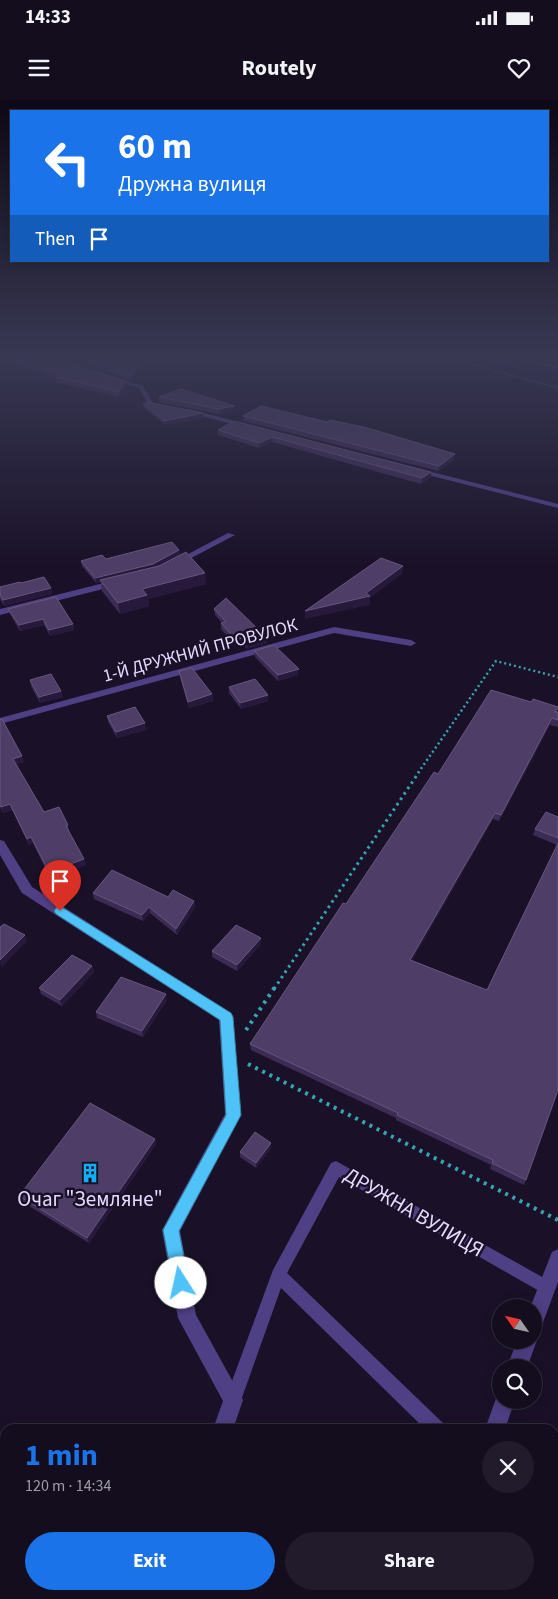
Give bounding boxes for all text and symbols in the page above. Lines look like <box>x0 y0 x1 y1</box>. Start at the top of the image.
text: 14:33 <box>25 4 71 31</box>
text: Routely <box>241 52 317 84</box>
icon: menu <box>25 54 53 82</box>
icon: heart <box>505 54 533 82</box>
text: 60 m <box>118 122 192 172</box>
icon: left <box>35 130 100 195</box>
text: Дружна вулиця <box>118 168 267 200</box>
icon: arrive <box>85 225 113 253</box>
text: Then <box>35 226 75 253</box>
street label: 1-Й ДРУЖНИЙ ПРОВУЛОК <box>100 612 301 689</box>
pin <box>39 860 81 911</box>
icon: arrive <box>46 867 74 895</box>
street label: ДРУЖНА ВУЛИЦЯ <box>339 1160 489 1264</box>
building icon: Очаг "Земляне" <box>79 1162 101 1184</box>
place label: Очаг "Земляне" <box>17 1184 163 1214</box>
position arrow <box>154 1256 206 1308</box>
north arrow <box>492 1299 542 1349</box>
map controls <box>492 1299 542 1409</box>
button: search <box>492 1359 542 1409</box>
text: 1 min <box>25 1434 98 1477</box>
button: close <box>482 1441 534 1493</box>
text: 120 m · 14:34 <box>25 1475 112 1497</box>
button: Exit <box>25 1532 275 1590</box>
button: Share <box>285 1532 534 1590</box>

